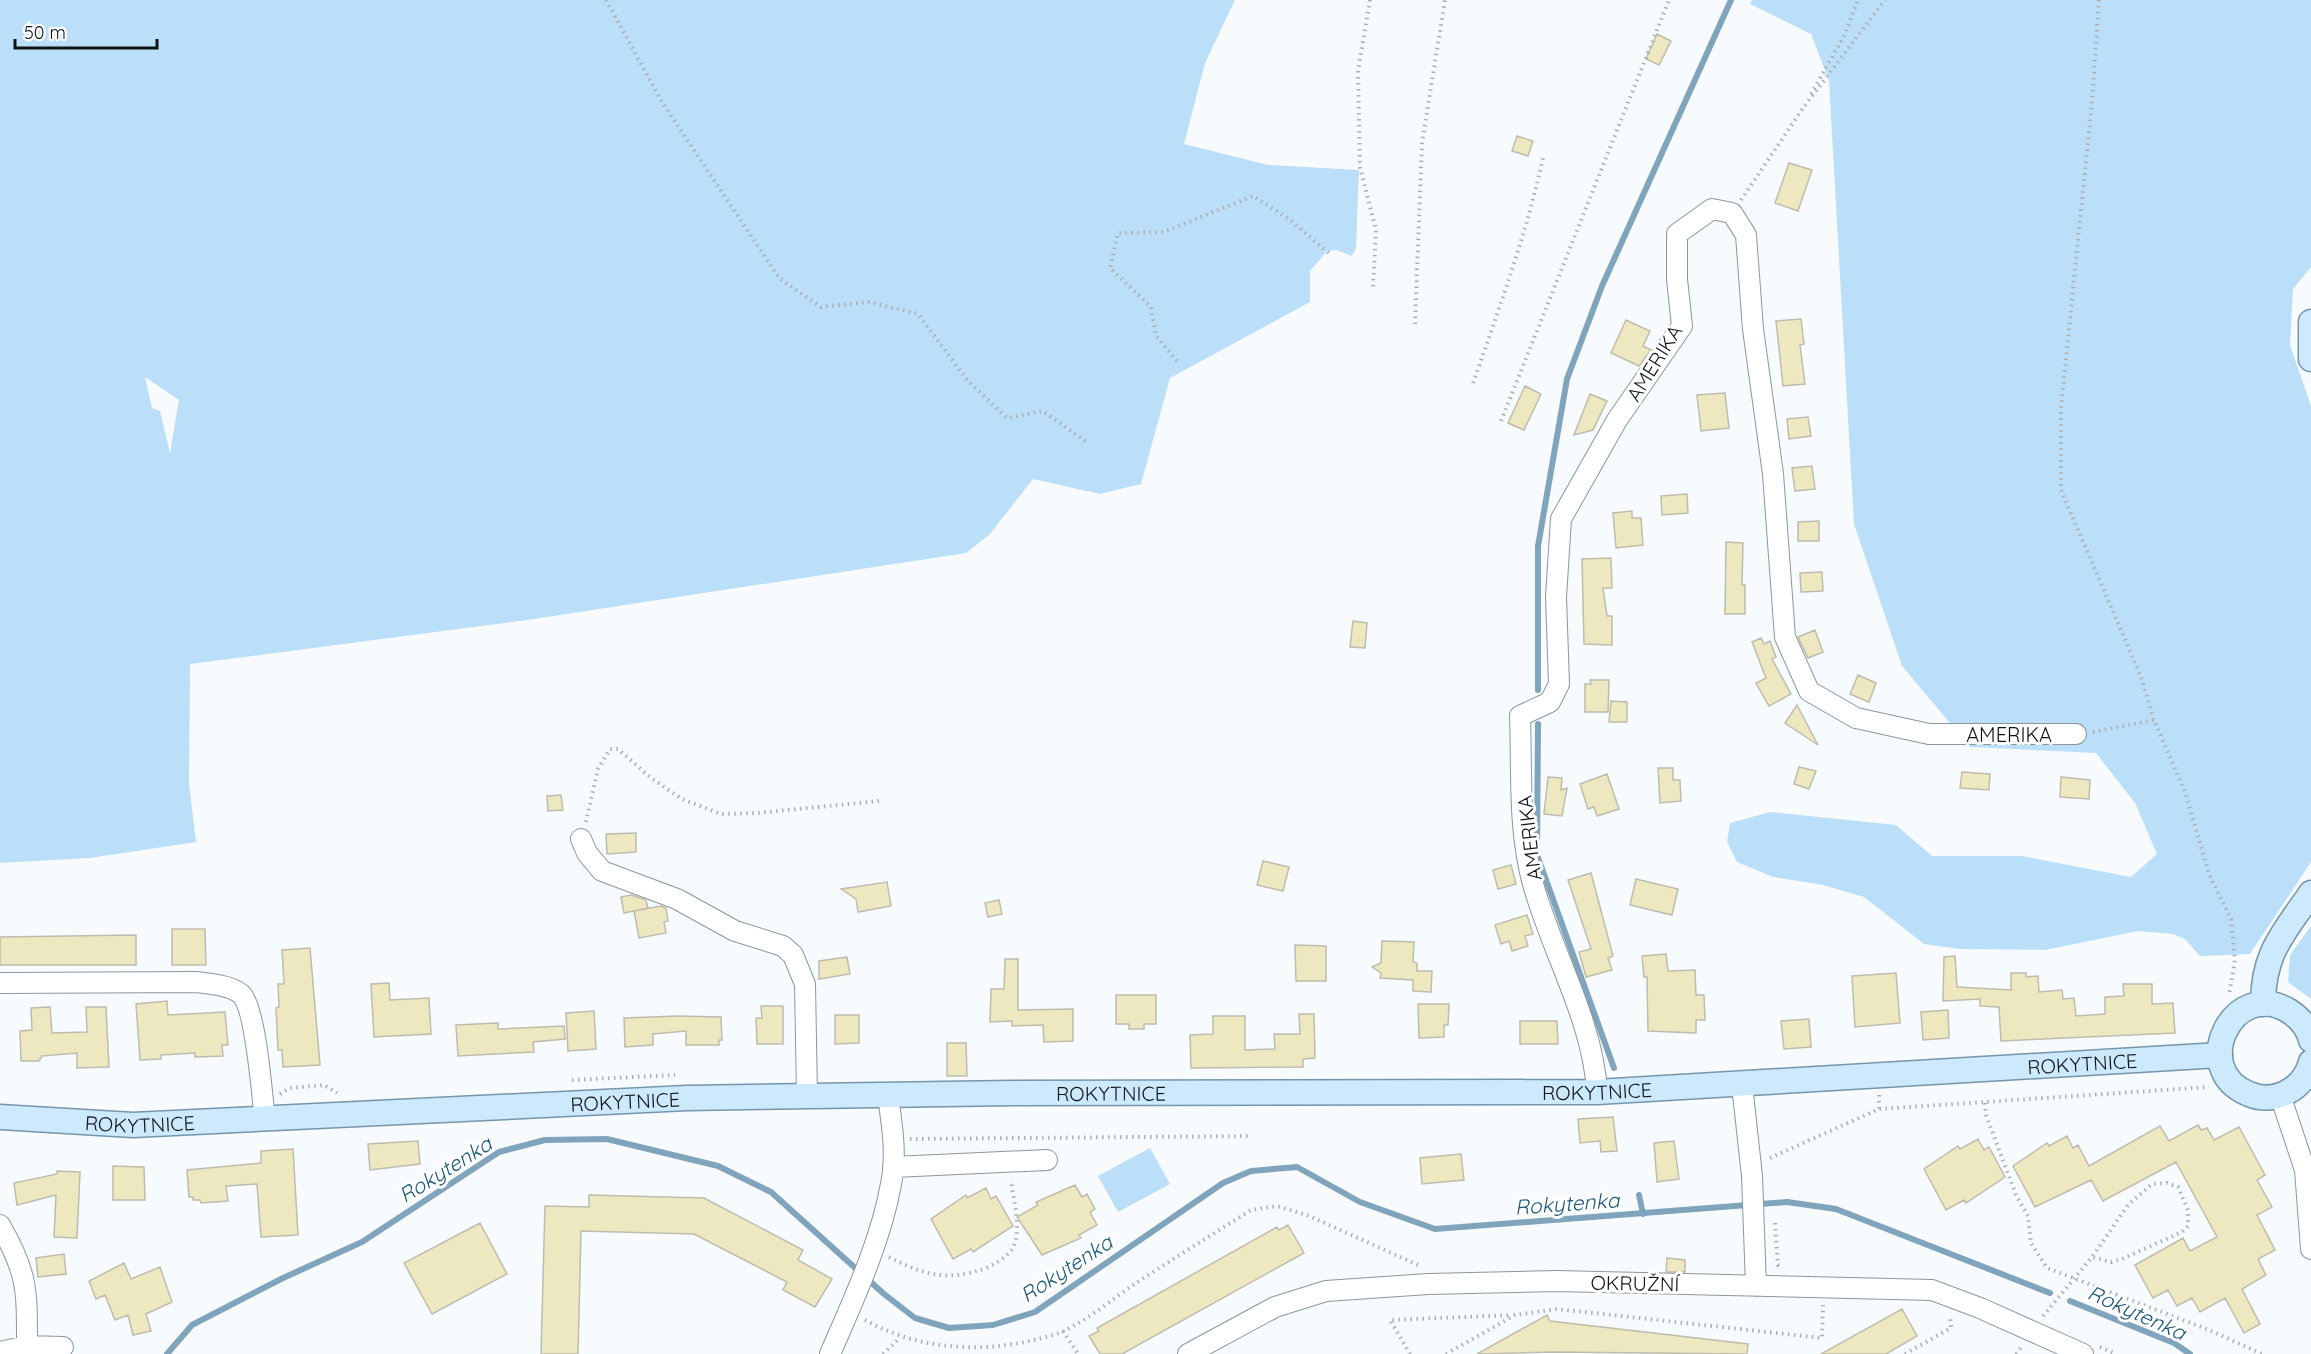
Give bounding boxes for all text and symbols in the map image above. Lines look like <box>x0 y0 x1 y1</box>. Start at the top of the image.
scale bar <box>15 12 158 50</box>
text: 50 m <box>24 21 66 44</box>
street label: AMERIKA <box>1621 320 1687 406</box>
street label: AMERIKA <box>1966 722 2052 747</box>
street label: AMERIKA <box>1511 794 1547 882</box>
street label: ROKYTNICE <box>2027 1047 2138 1079</box>
street label: ROKYTNICE <box>1542 1076 1653 1105</box>
street label: ROKYTNICE <box>1056 1080 1166 1105</box>
street label: ROKYTNICE <box>570 1086 681 1116</box>
street label: ROKYTNICE <box>84 1110 195 1138</box>
water label: Rokytenka <box>394 1130 497 1208</box>
water label: Rokytenka <box>1514 1186 1621 1220</box>
water label: Rokytenka <box>1015 1228 1118 1307</box>
street label: OKRUŽNÍ <box>1590 1270 1681 1296</box>
water label: Rokytenka <box>2084 1279 2191 1346</box>

